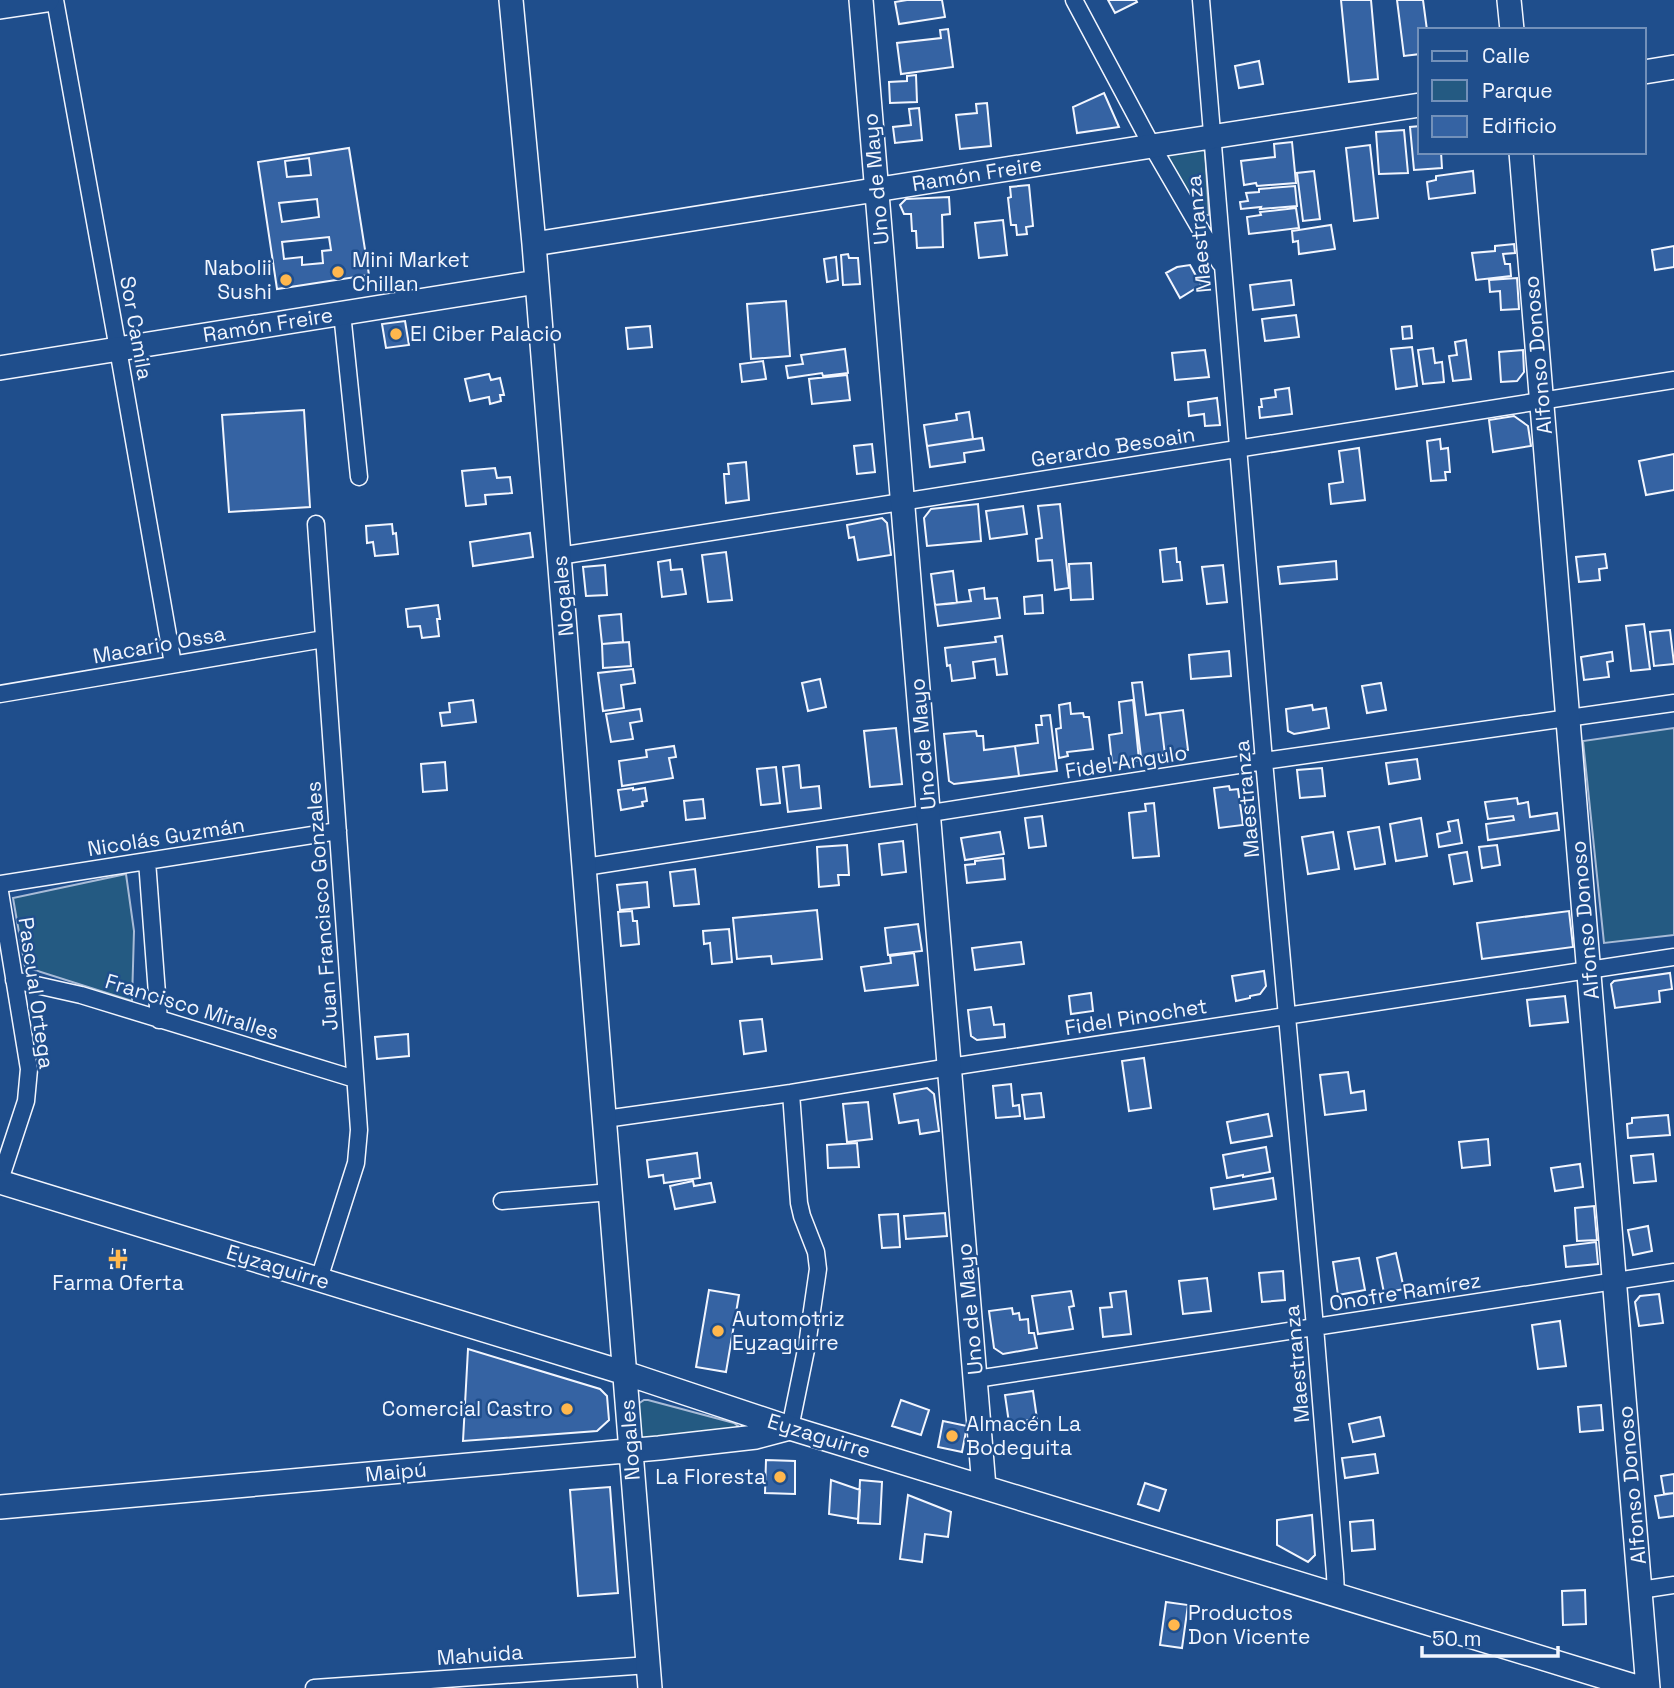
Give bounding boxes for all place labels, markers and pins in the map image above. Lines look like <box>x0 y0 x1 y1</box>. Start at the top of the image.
place label: Mini Market Chillan <box>352 246 469 297</box>
place label: Nabolii Sushi <box>204 254 272 305</box>
marker: Mini Market Chillan <box>330 264 346 280</box>
marker: Nabolii Sushi <box>278 272 294 288</box>
place label: El Ciber Palacio <box>410 320 562 347</box>
marker: El Ciber Palacio <box>388 326 404 342</box>
marker: Farma Oferta <box>110 1251 126 1267</box>
place label: Farma Oferta <box>52 1269 184 1296</box>
place label: Automotriz Eyzaguirre <box>732 1305 845 1356</box>
marker: Automotriz Eyzaguirre <box>710 1323 726 1339</box>
place label: Comercial Castro <box>382 1395 553 1422</box>
marker: Comercial Castro <box>559 1401 575 1417</box>
place label: Almacén La Bodeguita <box>966 1410 1081 1461</box>
marker: Almacén La Bodeguita <box>944 1428 960 1444</box>
place label: La Floresta <box>655 1463 766 1490</box>
marker: La Floresta <box>772 1469 788 1485</box>
place label: Productos Don Vicente <box>1188 1599 1310 1650</box>
marker: Productos Don Vicente <box>1166 1617 1182 1633</box>

